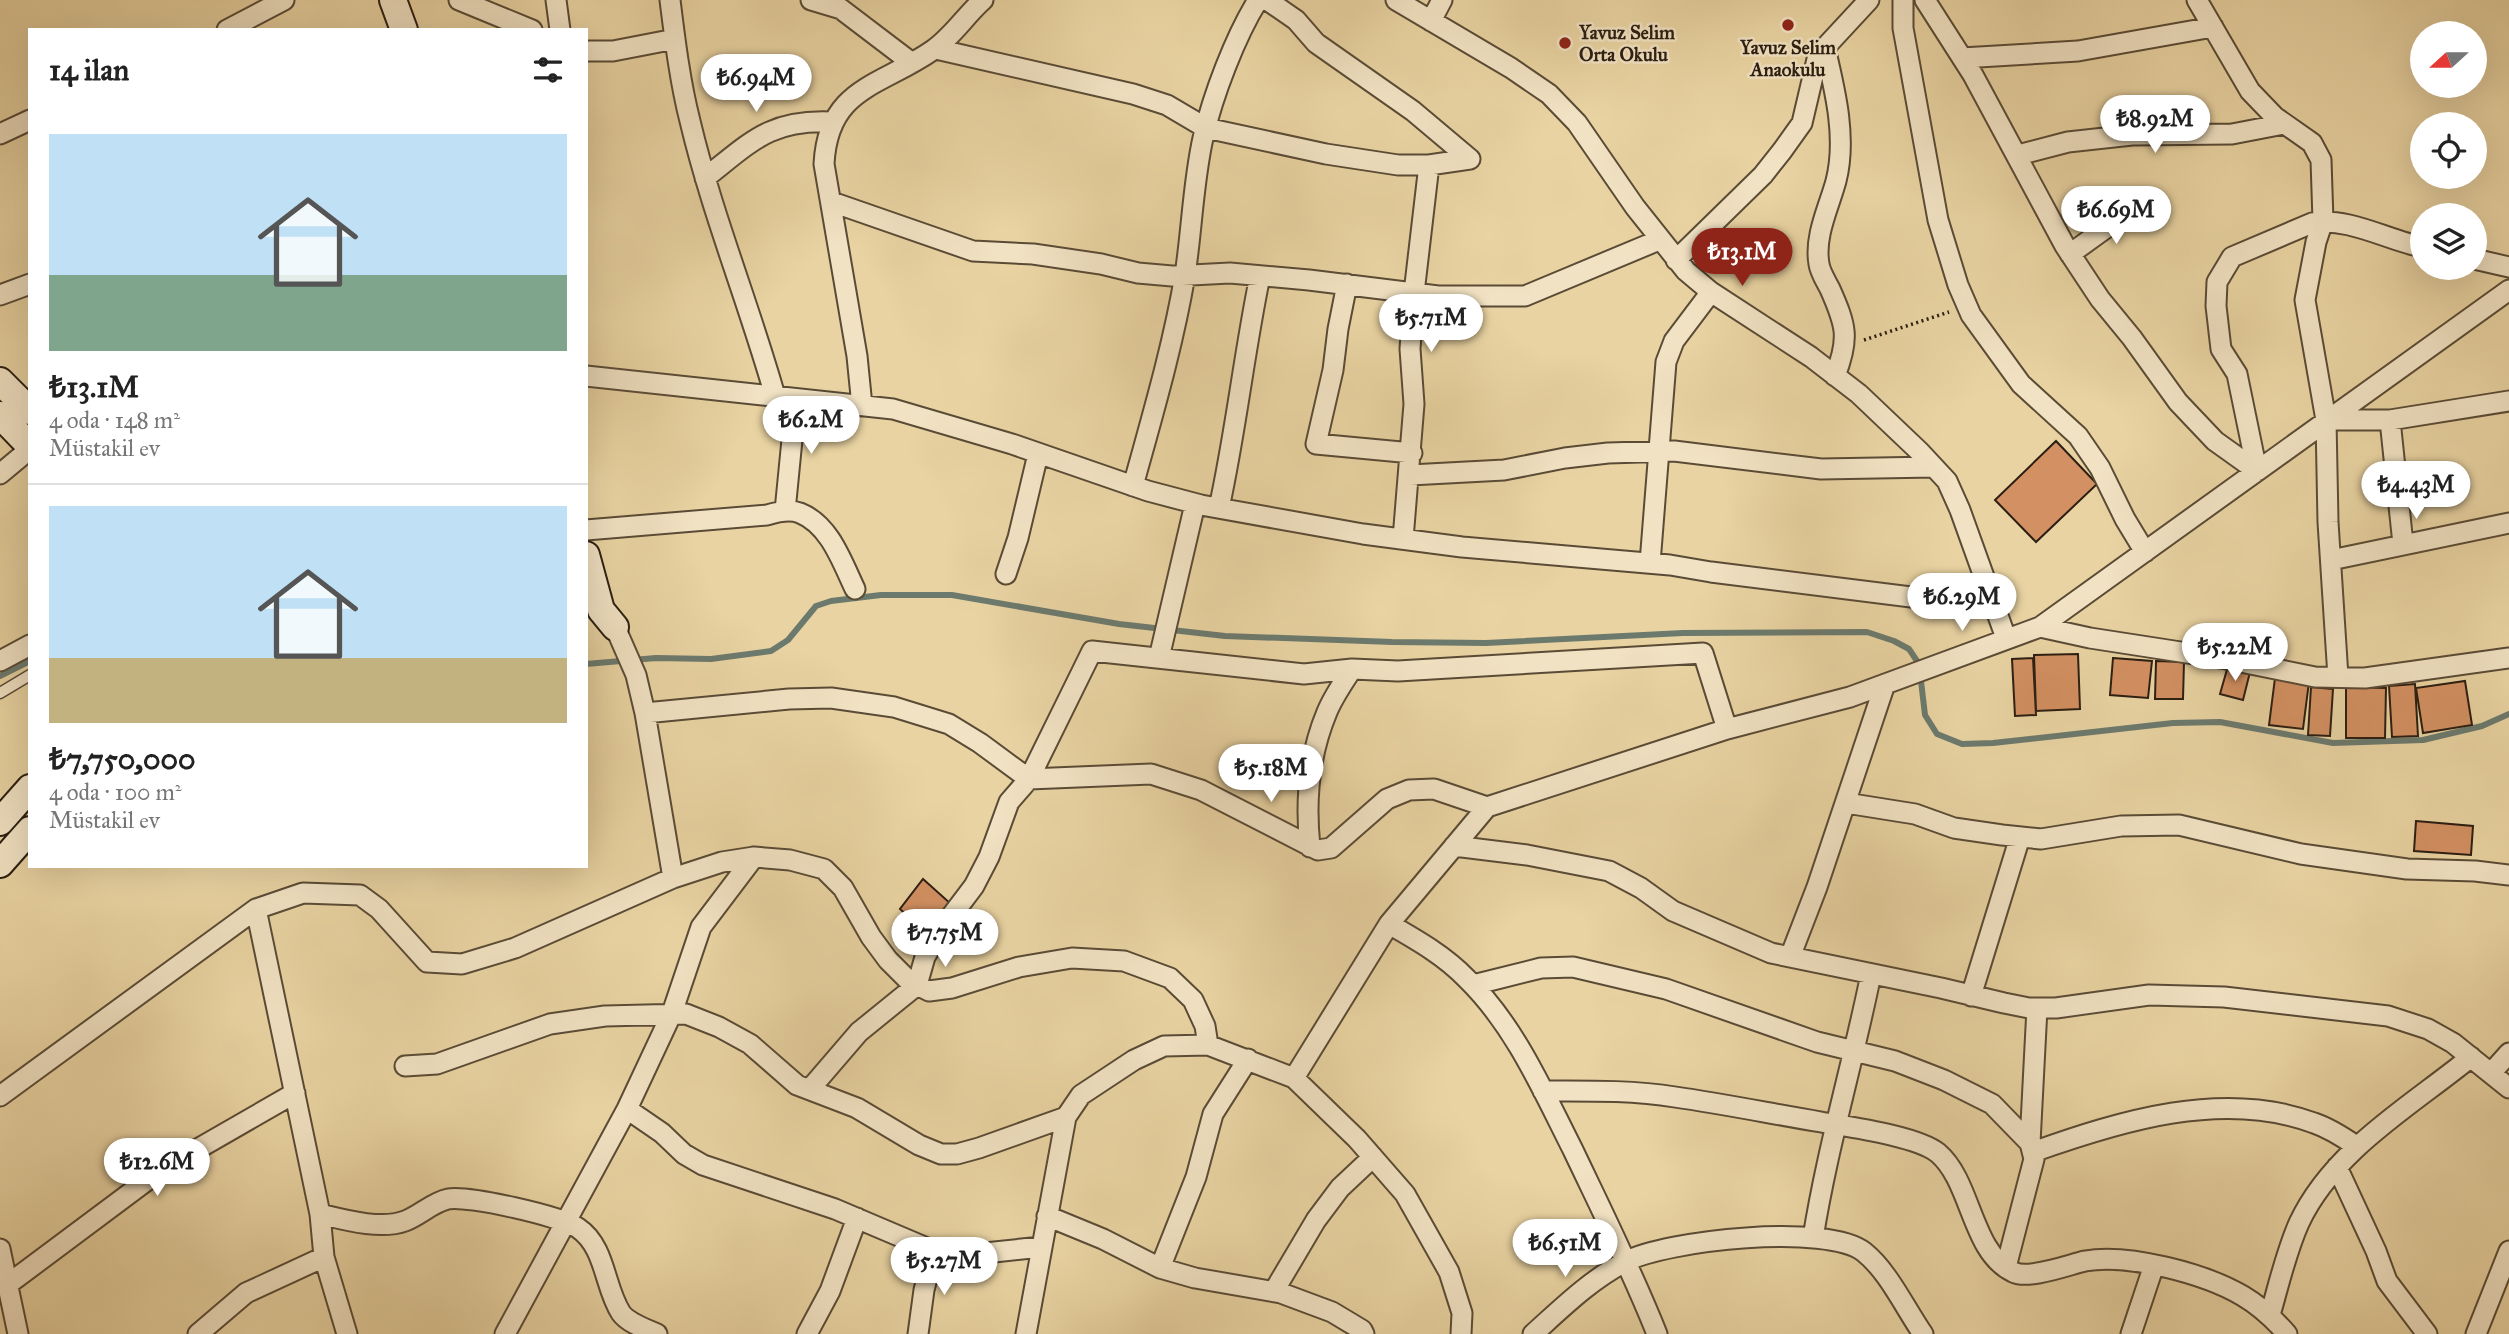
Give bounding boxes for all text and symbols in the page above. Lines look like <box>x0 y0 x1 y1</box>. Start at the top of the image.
marker: Yavuz Selim Anaokulu <box>1780 17 1796 33</box>
place label: Yavuz Selim Orta Okulu <box>1578 21 1675 66</box>
north arrow <box>2410 21 2487 98</box>
map controls <box>2410 21 2487 280</box>
marker: Yavuz Selim Orta Okulu <box>1557 35 1573 51</box>
place label: Yavuz Selim Anaokulu <box>1739 36 1836 81</box>
icon: filters <box>529 51 567 89</box>
text: 14 ilan <box>49 52 129 88</box>
pin: ₺6.94M <box>699 54 813 114</box>
text: ₺6.94M <box>717 63 795 91</box>
pin: ₺8.92M <box>2098 96 2212 155</box>
text: ₺8.92M <box>2116 104 2194 132</box>
button: locate <box>2410 112 2487 189</box>
icon: home <box>245 179 371 305</box>
pin: ₺6.69M <box>2059 187 2173 246</box>
text: ₺6.69M <box>2077 195 2155 223</box>
button: layers <box>2410 203 2487 280</box>
pin: ₺13.1M <box>1685 229 1799 288</box>
text: ₺13.1M <box>1707 237 1777 265</box>
pin: ₺5.71M <box>1374 294 1488 354</box>
text: ₺5.71M <box>1395 303 1467 331</box>
text: ₺13.1M <box>49 369 139 405</box>
pin: ₺6.2M <box>762 396 860 456</box>
text: ₺6.2M <box>779 405 843 433</box>
text: 4 oda · 148 m² <box>49 406 180 434</box>
text: Müstakil ev <box>49 434 160 462</box>
pin: ₺4.43M <box>2359 462 2473 521</box>
text: ₺4.43M <box>2377 470 2455 498</box>
icon: home <box>245 551 371 677</box>
pin: ₺6.29M <box>1905 574 2019 633</box>
text: ₺6.29M <box>1923 582 2001 610</box>
pin: ₺5.22M <box>2178 624 2292 683</box>
text: ₺5.22M <box>2198 632 2272 660</box>
text: ₺7,750,000 <box>49 741 195 777</box>
pin: ₺5.18M <box>1214 744 1328 804</box>
text: ₺5.18M <box>1234 753 1308 781</box>
text: 4 oda · 100 m² <box>49 778 181 806</box>
text: Müstakil ev <box>49 806 160 834</box>
pin: ₺7.75M <box>888 909 1002 969</box>
text: ₺7.75M <box>907 918 983 946</box>
pin: ₺12.6M <box>100 1138 214 1198</box>
text: ₺12.6M <box>120 1147 194 1175</box>
pin: ₺6.51M <box>1508 1220 1622 1279</box>
text: ₺6.51M <box>1529 1228 1601 1256</box>
pin: ₺5.27M <box>887 1238 1001 1297</box>
text: ₺5.27M <box>907 1246 981 1274</box>

